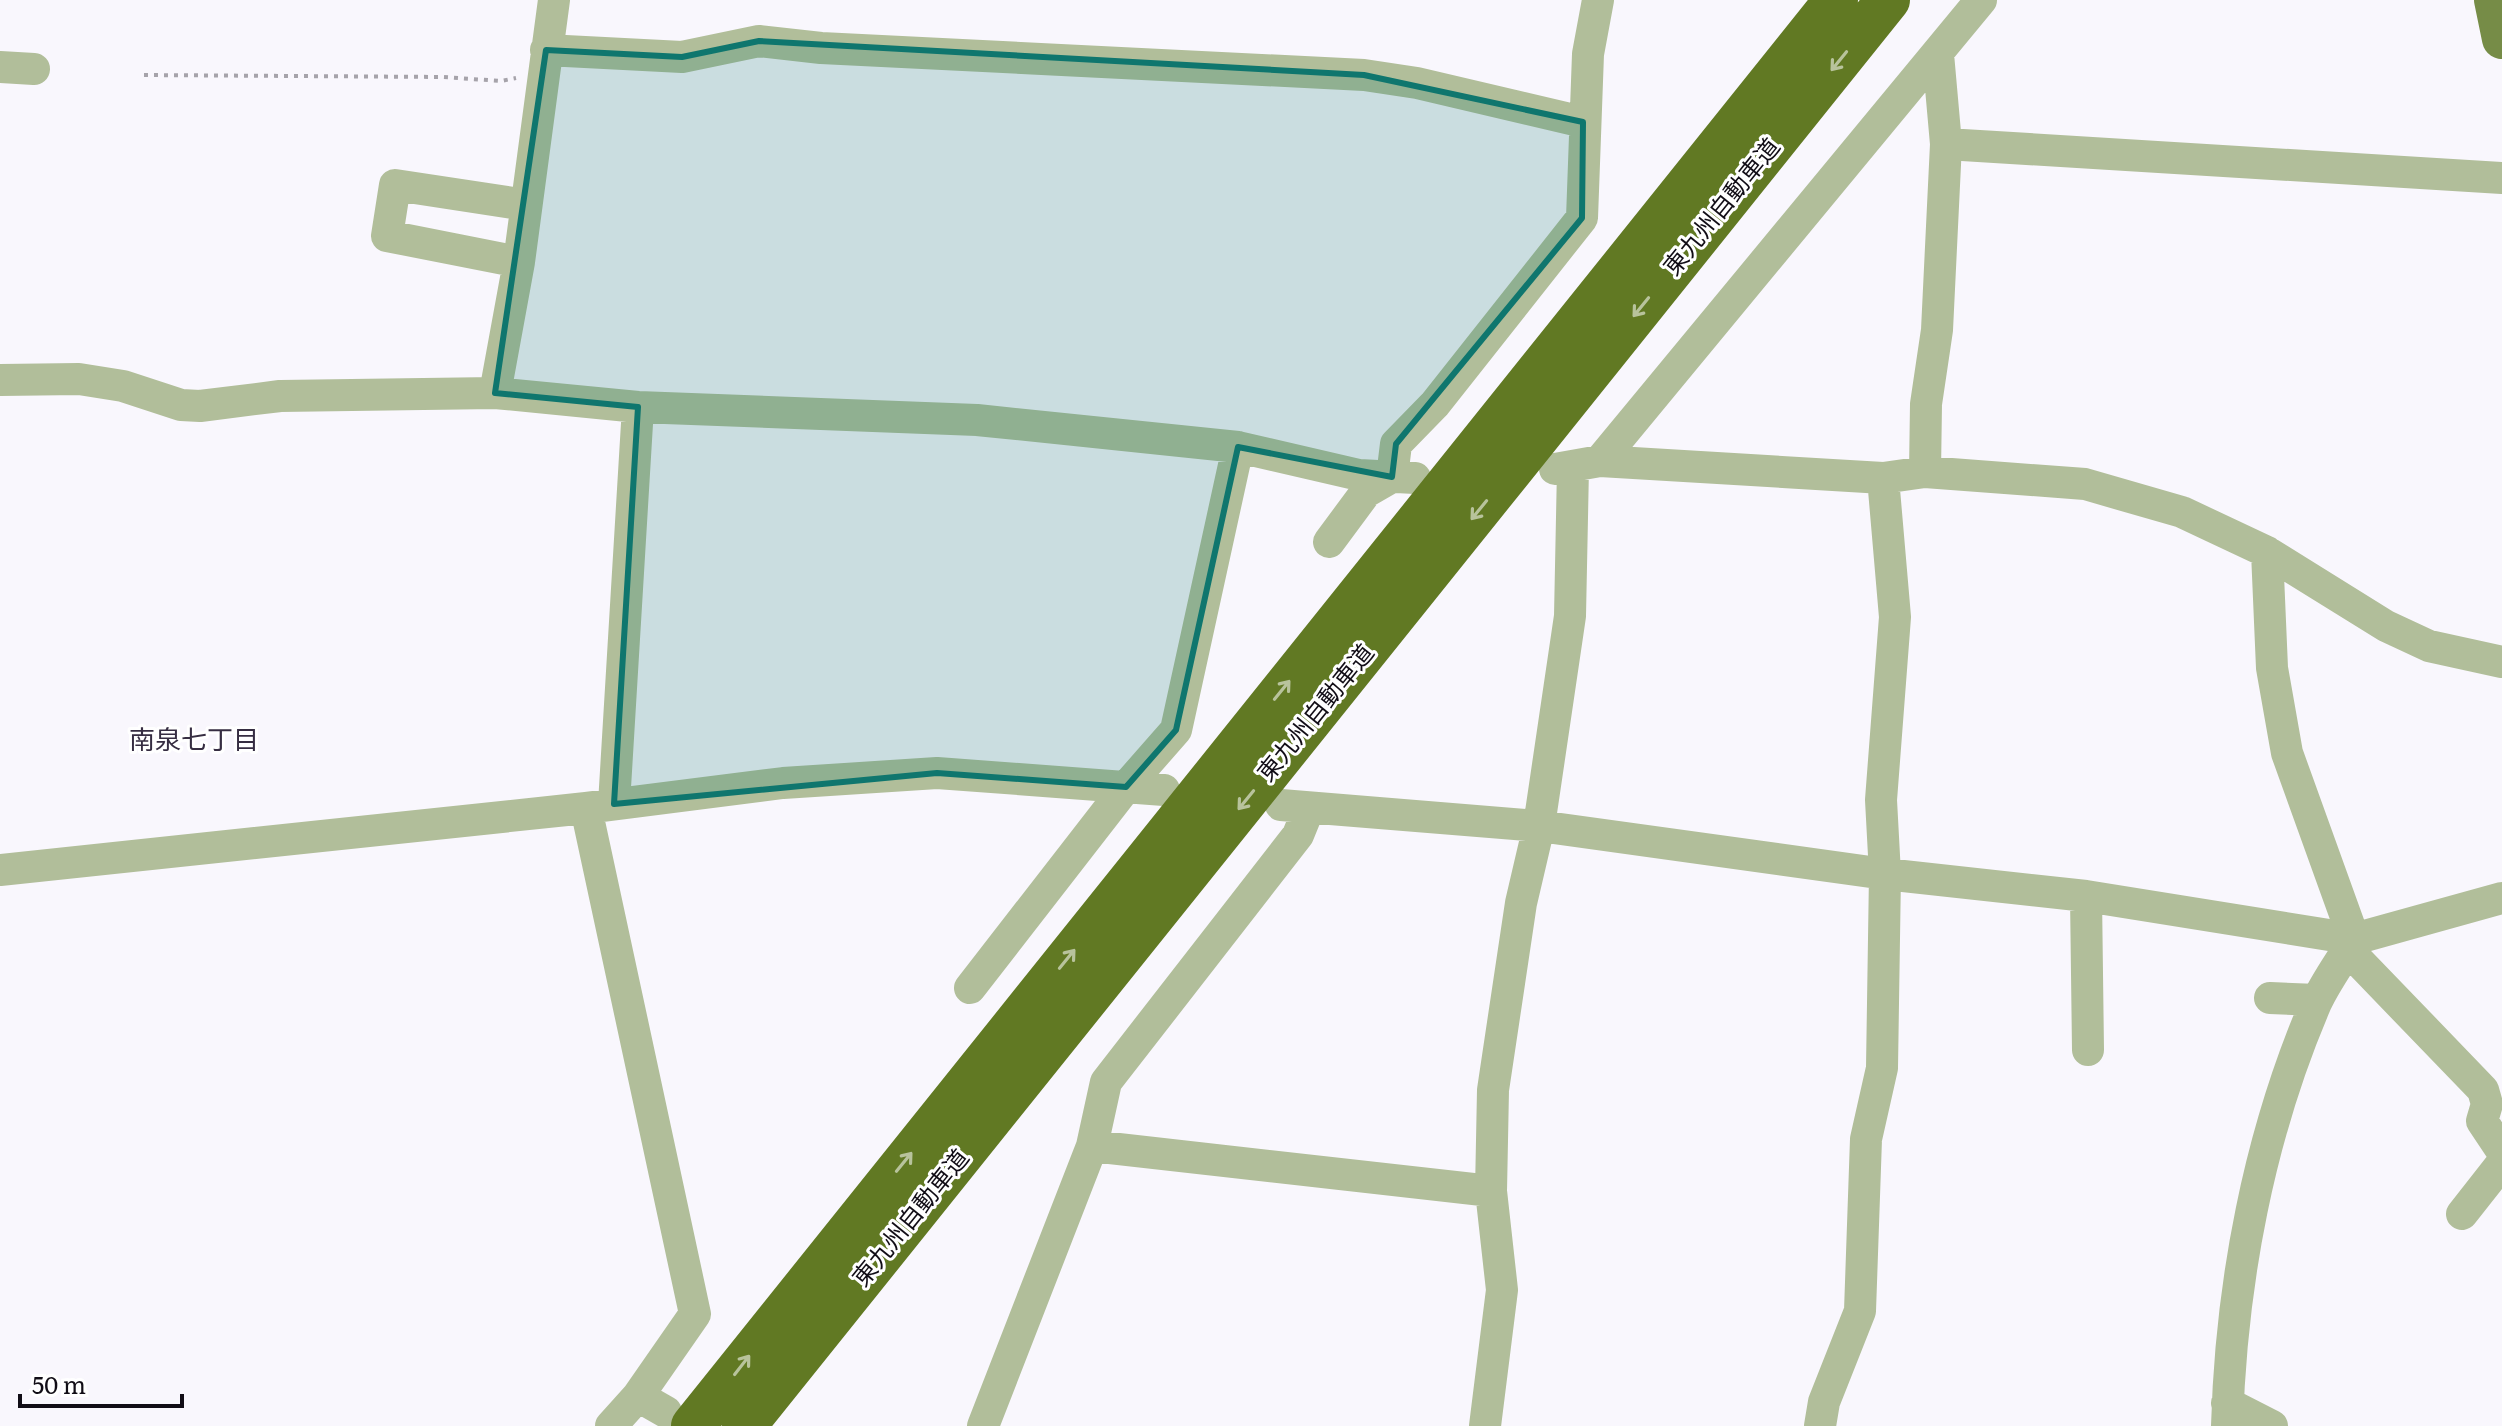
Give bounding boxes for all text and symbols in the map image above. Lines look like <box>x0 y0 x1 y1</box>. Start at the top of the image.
one-way arrow <box>1830 50 1848 71</box>
street label: 東九州自動車道 <box>1654 129 1787 282</box>
one-way arrow <box>1633 296 1650 317</box>
one-way arrow <box>1470 499 1487 520</box>
street label: 東九州自動車道 <box>1248 635 1381 788</box>
one-way arrow <box>1273 680 1290 701</box>
district label: 南泉七丁目 <box>129 718 259 757</box>
one-way arrow <box>1237 789 1255 810</box>
one-way arrow <box>1058 949 1075 970</box>
street label: 東九州自動車道 <box>843 1140 976 1293</box>
one-way arrow <box>895 1152 913 1173</box>
one-way arrow <box>733 1355 751 1376</box>
scale bar <box>20 1358 182 1408</box>
text: 50 m <box>32 1366 86 1401</box>

